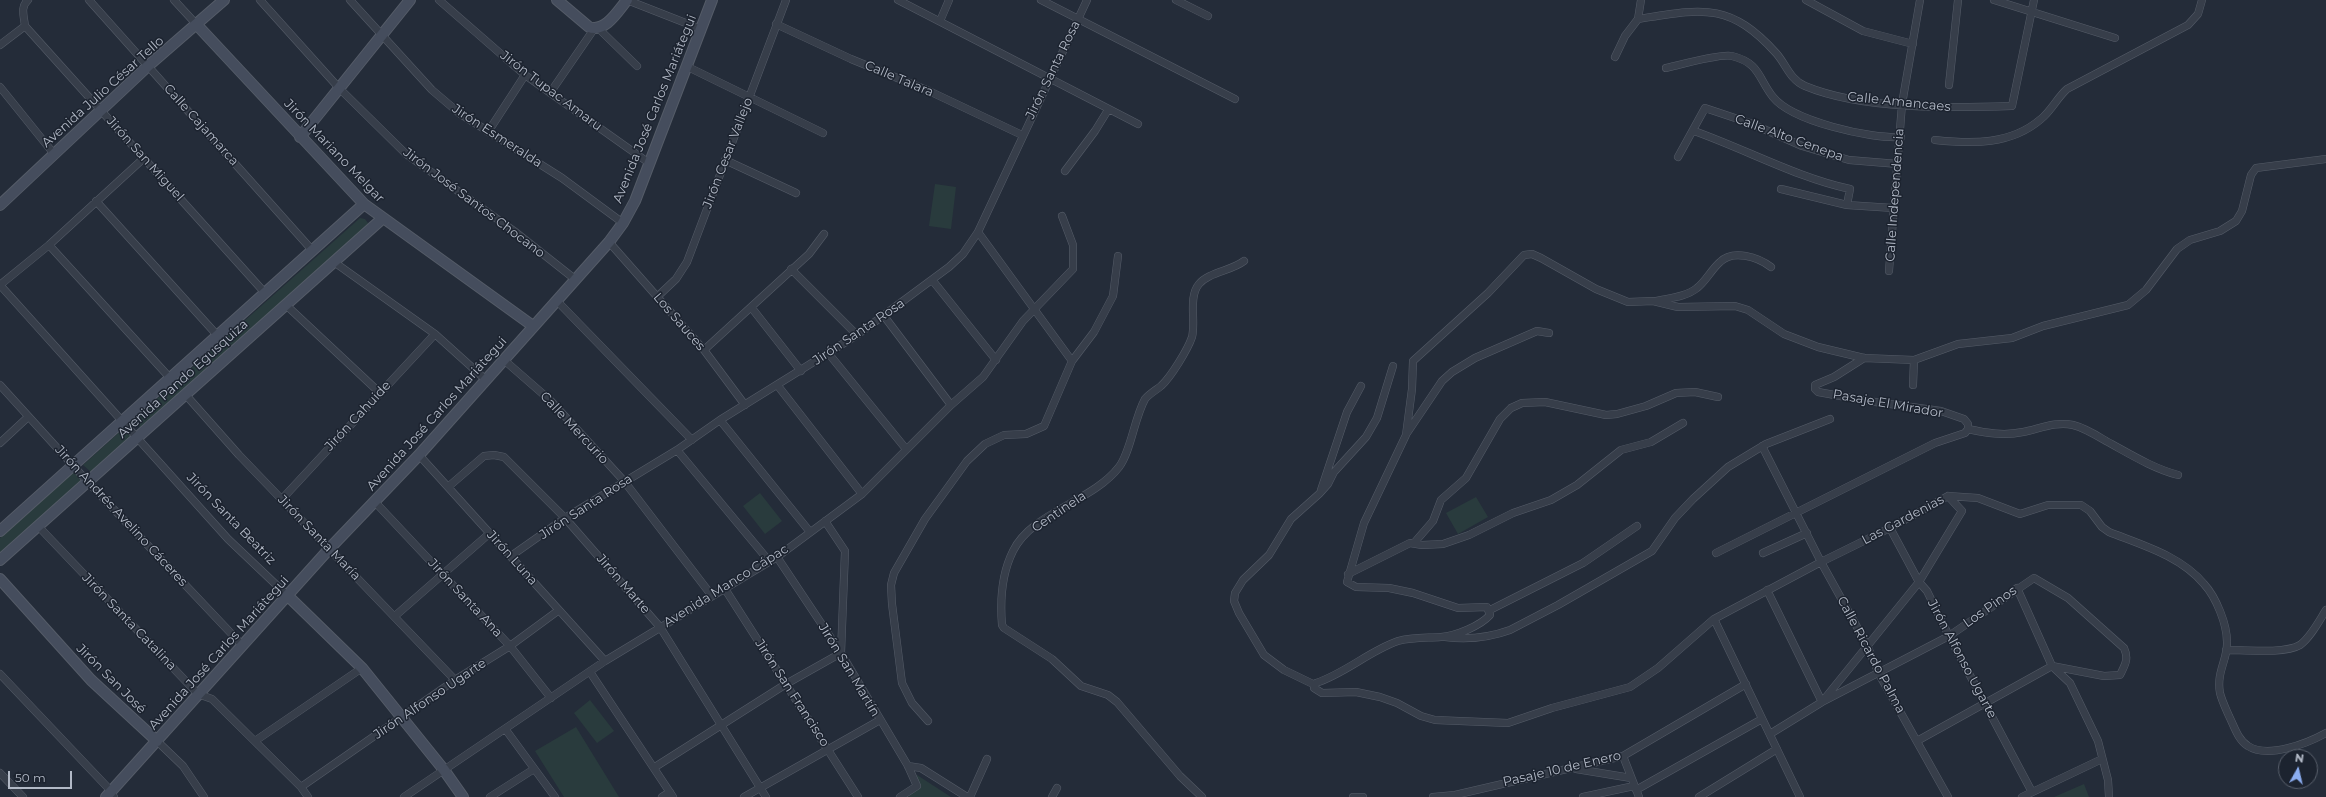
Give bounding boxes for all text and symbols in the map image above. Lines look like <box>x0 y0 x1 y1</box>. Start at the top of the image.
street label: Avenida José Carlos Mariátegui <box>610 13 700 205</box>
street label: Jirón Santa Rosa <box>1022 18 1084 122</box>
street label: Avenida Julio César Tello <box>39 33 167 151</box>
street label: Jirón Tupac Amaru <box>497 48 605 134</box>
street label: Calle Talara <box>862 57 936 101</box>
street label: Calle Cajamarca <box>160 81 242 169</box>
street label: Calle Amancaes <box>1847 89 1951 115</box>
street label: Jirón Cesar Vallejo <box>700 95 756 211</box>
street label: Jirón Mariano Melgar <box>281 96 387 206</box>
street label: Jirón Esmeralda <box>449 101 545 171</box>
street label: Calle Alto Cenepa <box>1733 111 1845 165</box>
street label: Jirón San Miguel <box>103 114 187 204</box>
street label: Calle Independencia <box>1883 128 1907 262</box>
street label: Jirón José Santos Chocano <box>400 145 548 261</box>
street label: Los Sauces <box>650 290 708 354</box>
street label: Jirón Santa Rosa <box>810 295 908 369</box>
street label: Avenida Pando Egusquiza <box>115 316 251 442</box>
street label: Avenida José Carlos Mariátegui <box>364 334 510 494</box>
street label: Jirón Cahuide <box>322 378 394 454</box>
street label: Pasaje El Mirador <box>1832 387 1944 421</box>
street label: Calle Mercurio <box>537 389 611 467</box>
street label: Jirón Andrés Avelino Cáceres <box>52 442 190 590</box>
street label: Jirón Santa Beatriz <box>183 470 279 568</box>
street label: Jirón Santa Rosa <box>537 471 635 543</box>
street label: Centinela <box>1029 488 1089 536</box>
street label: Jirón Santa María <box>274 492 364 584</box>
street label: Las Gardenias <box>1859 492 1947 548</box>
street label: Jirón Luna <box>483 527 541 589</box>
street label: Avenida Manco Cápac <box>661 541 791 631</box>
street label: Jirón Marte <box>593 551 653 617</box>
street label: Jirón Santa Ana <box>425 555 505 641</box>
street label: Jirón Santa Catalina <box>79 570 179 674</box>
street label: Avenida José Carlos Mariátegui <box>146 573 292 733</box>
street label: Los Pinos <box>1960 583 2020 631</box>
street label: Calle Ricardo Palma <box>1834 594 1908 716</box>
street label: Jirón Alfonso Ugarte <box>1924 597 2000 721</box>
street label: Jirón San Martín <box>815 620 883 720</box>
street label: Jirón San Francisco <box>751 636 833 750</box>
street label: Jirón San José <box>73 641 149 717</box>
street label: Jirón Alfonso Ugarte <box>371 655 489 743</box>
street label: Pasaje 10 de Enero <box>1501 748 1623 790</box>
north arrow <box>2278 749 2318 789</box>
text: N <box>2294 751 2305 766</box>
scale bar <box>10 763 74 789</box>
text: 50 m <box>15 770 46 785</box>

